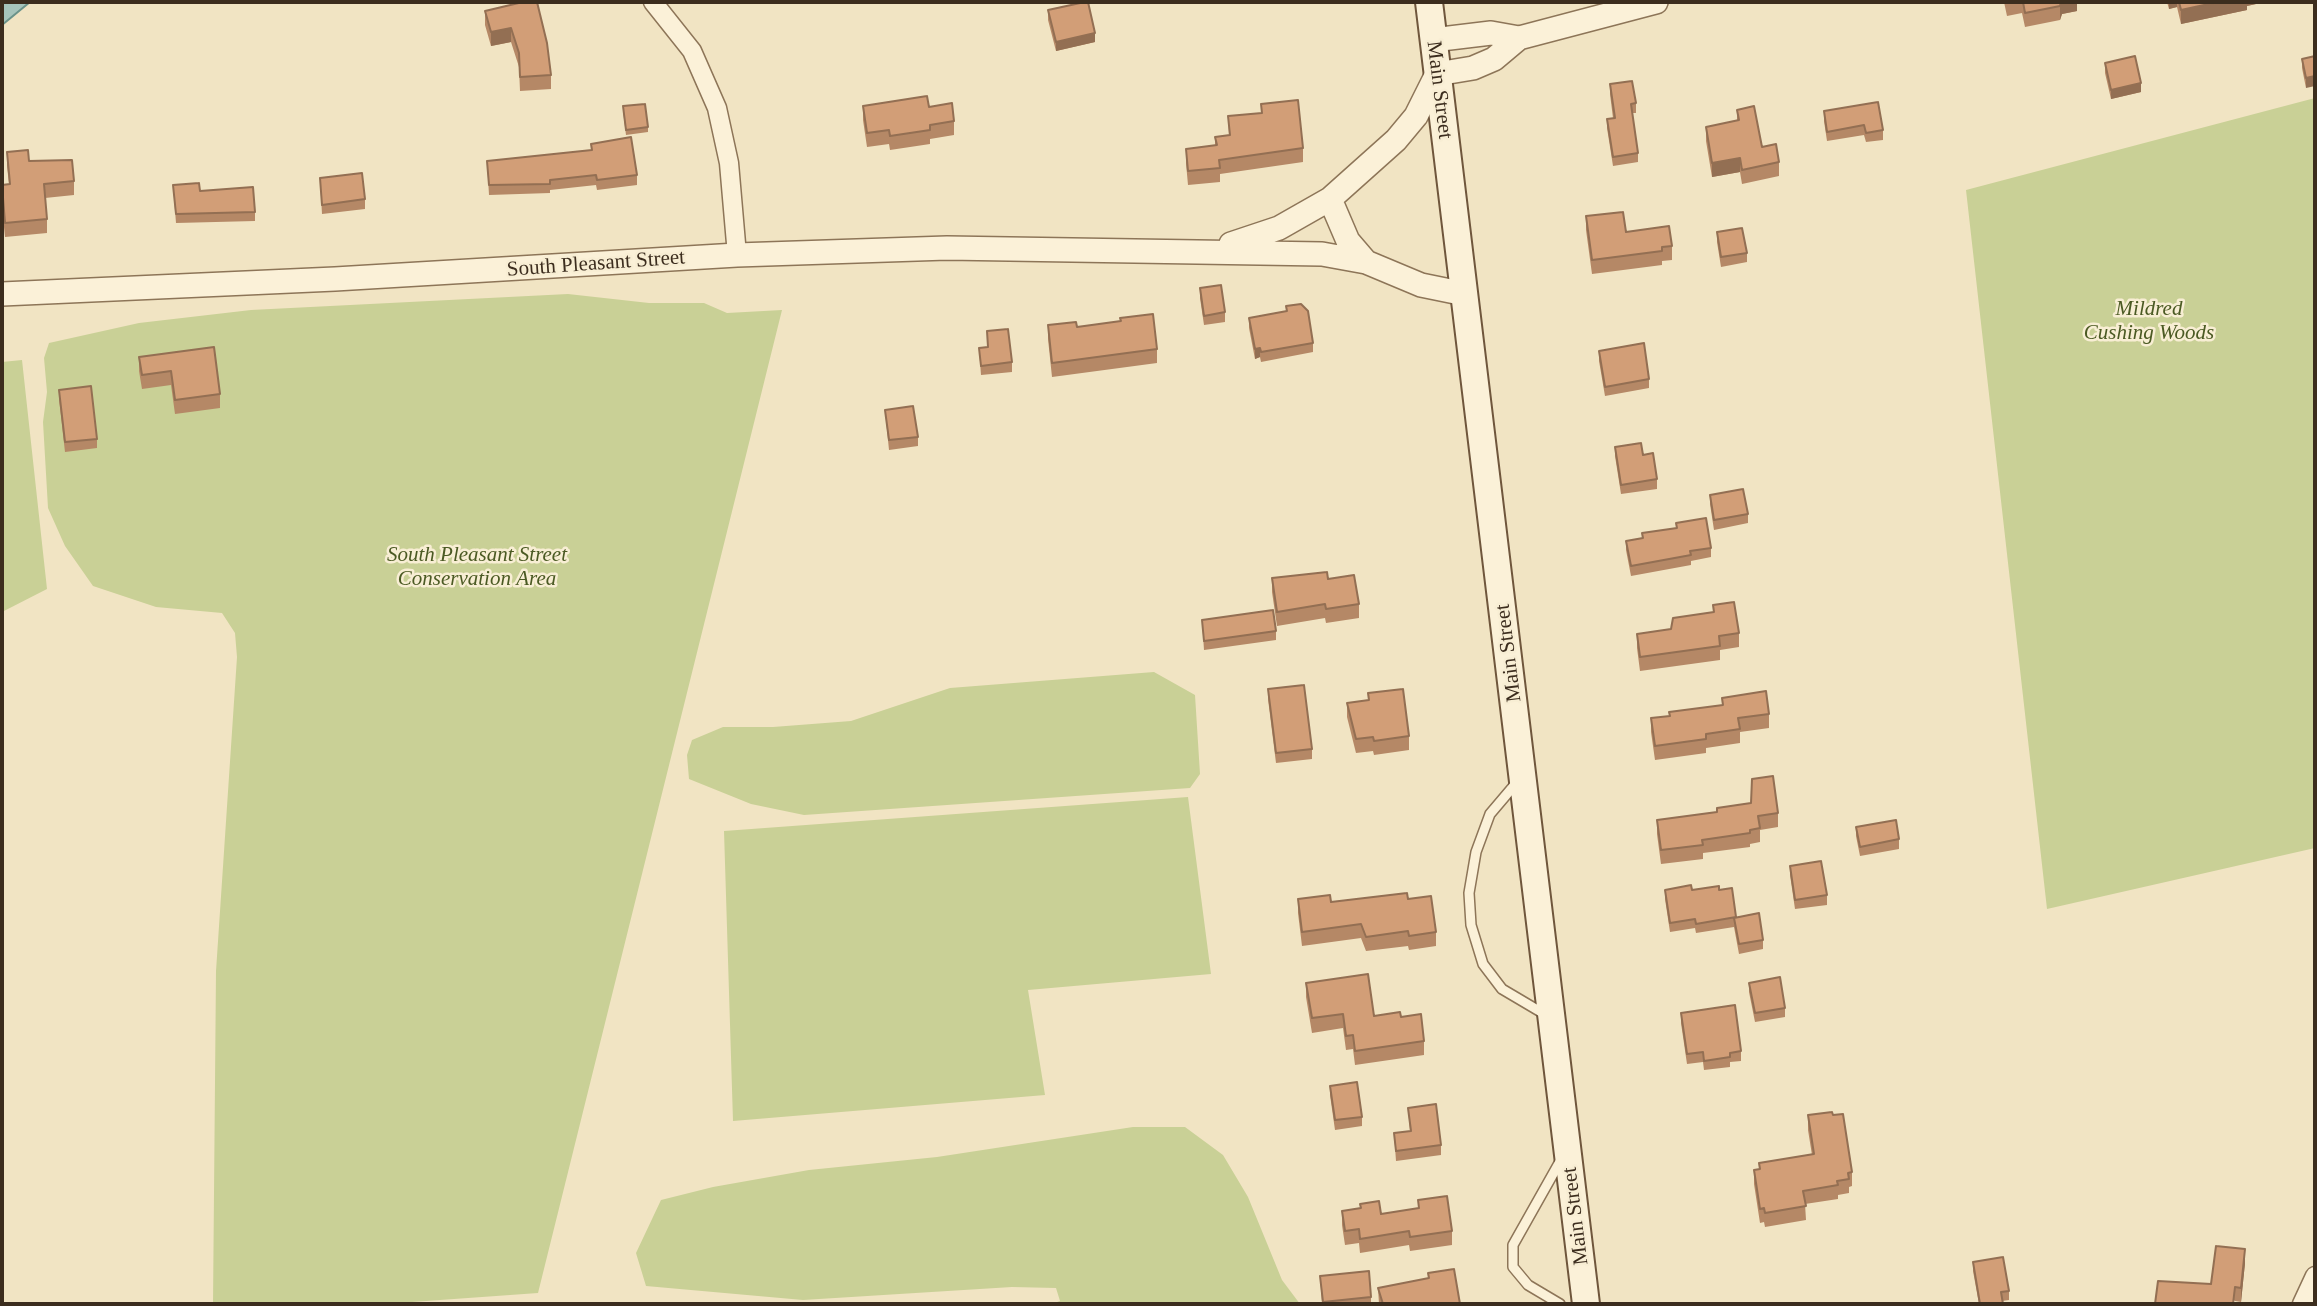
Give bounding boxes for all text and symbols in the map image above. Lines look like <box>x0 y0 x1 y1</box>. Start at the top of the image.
street label: Main Street <box>1420 40 1458 140</box>
street label: South Pleasant Street <box>506 245 686 283</box>
park label: Mildred Cushing Woods <box>2084 296 2214 346</box>
park label: South Pleasant Street Conservation Area <box>387 542 567 592</box>
street label: Main Street <box>1490 603 1528 703</box>
street label: Main Street <box>1557 1166 1595 1266</box>

